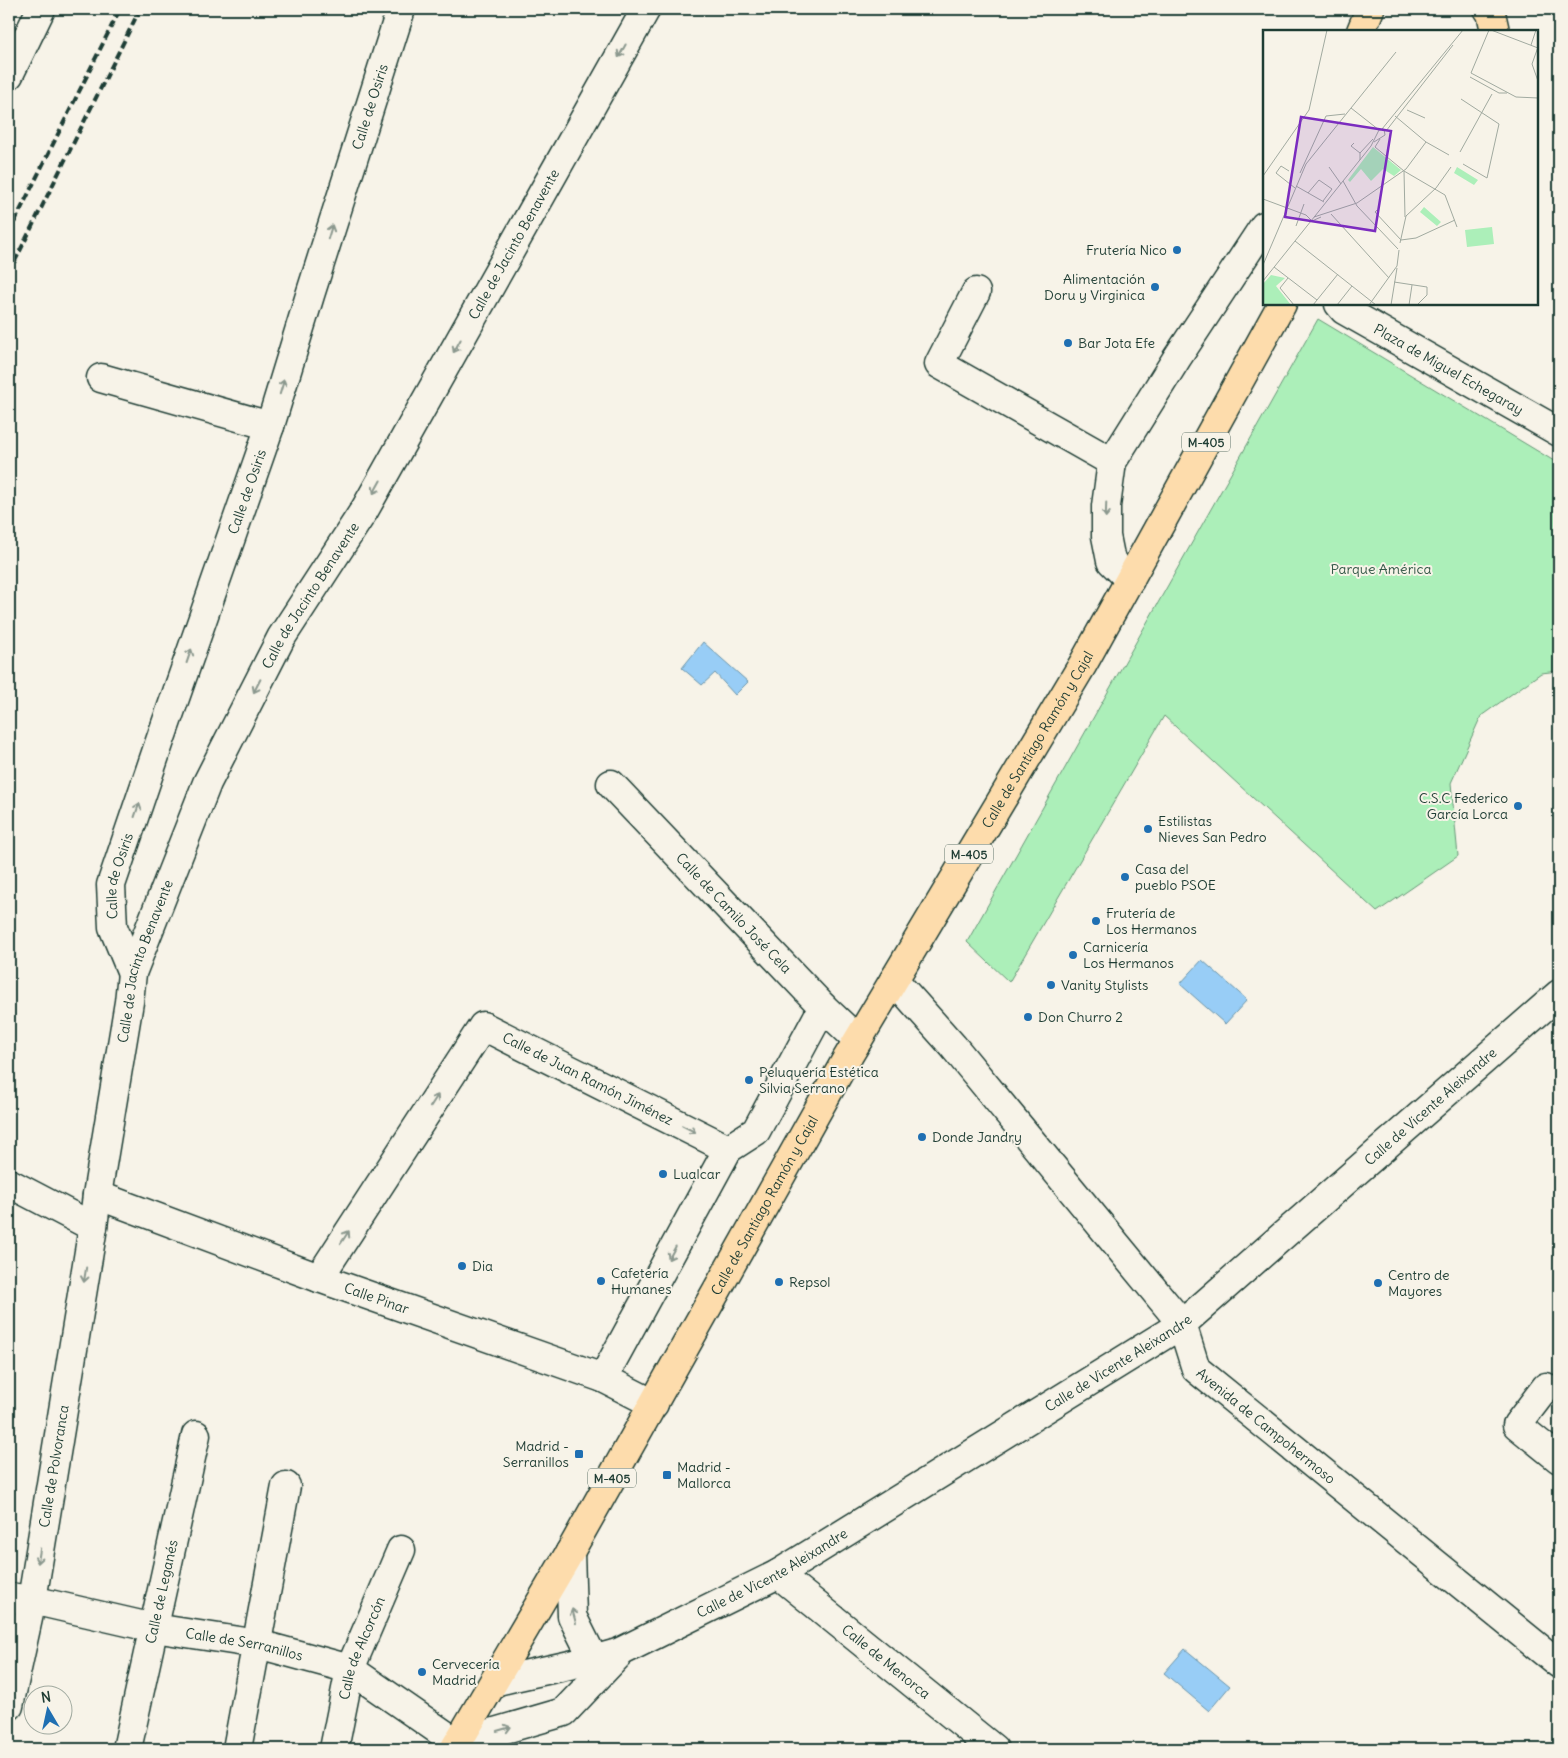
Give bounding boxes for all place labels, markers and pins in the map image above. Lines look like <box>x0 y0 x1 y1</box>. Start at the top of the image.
place label: Frutería Nico <box>1086 241 1167 259</box>
marker: Frutería Nico <box>1171 244 1183 256</box>
place label: Alimentación Doru y Virginica <box>1044 270 1145 304</box>
marker: Alimentación Doru y Virginica <box>1149 281 1161 293</box>
place label: Bar Jota Efe <box>1078 334 1155 352</box>
marker: Bar Jota Efe <box>1062 337 1074 349</box>
place label: C.S.C Federico García Lorca <box>1419 789 1508 823</box>
marker: C.S.C Federico García Lorca <box>1512 800 1524 812</box>
place label: Estilistas Nieves San Pedro <box>1158 812 1267 846</box>
marker: Estilistas Nieves San Pedro <box>1142 823 1154 835</box>
place label: Casa del pueblo PSOE <box>1135 860 1216 894</box>
marker: Casa del pueblo PSOE <box>1119 871 1131 883</box>
place label: Frutería de Los Hermanos <box>1106 904 1197 938</box>
marker: Frutería de Los Hermanos <box>1090 915 1102 927</box>
place label: Carnicería Los Hermanos <box>1083 938 1174 972</box>
marker: Carnicería Los Hermanos <box>1067 949 1079 961</box>
place label: Vanity Stylists <box>1061 976 1148 994</box>
marker: Vanity Stylists <box>1045 979 1057 991</box>
place label: Don Churro 2 <box>1038 1008 1123 1026</box>
marker: Don Churro 2 <box>1022 1011 1034 1023</box>
place label: Peluquería Estética Silvia Serrano <box>759 1063 879 1097</box>
marker: Peluquería Estética Silvia Serrano <box>743 1074 755 1086</box>
place label: Donde Jandry <box>932 1128 1022 1146</box>
marker: Donde Jandry <box>916 1131 928 1143</box>
place label: Lualcar <box>673 1165 721 1183</box>
marker: Lualcar <box>657 1168 669 1180</box>
place label: Dia <box>472 1257 493 1275</box>
marker: Dia <box>456 1260 468 1272</box>
place label: Cafetería Humanes <box>611 1264 672 1298</box>
place label: Centro de Mayores <box>1388 1266 1450 1300</box>
place label: Repsol <box>789 1273 831 1291</box>
marker: Cafetería Humanes <box>595 1275 607 1287</box>
marker: Repsol <box>773 1276 785 1288</box>
marker: Centro de Mayores <box>1372 1277 1384 1289</box>
place label: Madrid - Serranillos <box>503 1437 569 1471</box>
marker: Madrid - Serranillos <box>573 1448 585 1460</box>
place label: Madrid - Mallorca <box>677 1458 731 1492</box>
marker: Madrid - Mallorca <box>661 1469 673 1481</box>
place label: Cervecería Madrid <box>432 1655 500 1689</box>
marker: Cervecería Madrid <box>416 1666 428 1678</box>

